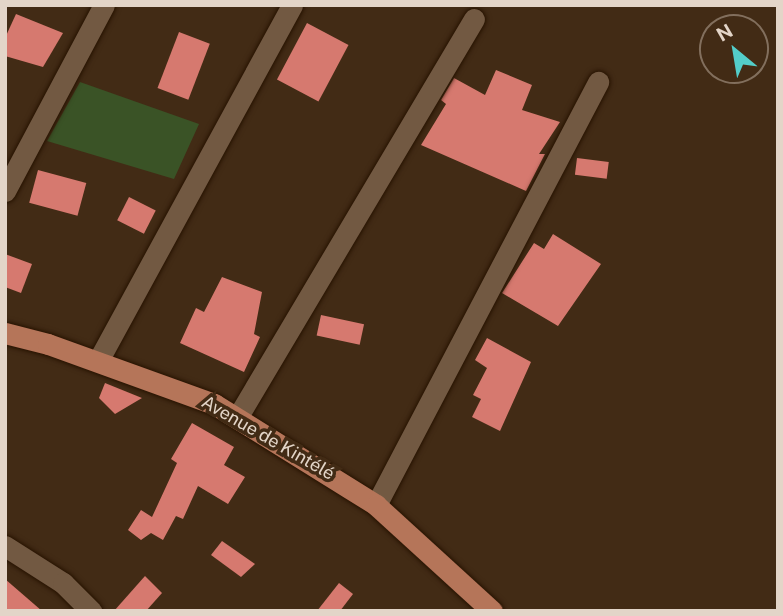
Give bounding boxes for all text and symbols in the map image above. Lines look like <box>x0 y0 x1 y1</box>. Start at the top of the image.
north arrow <box>699 14 769 84</box>
text: N <box>713 19 736 46</box>
street label: Avenue de Kintélé <box>197 391 339 485</box>

